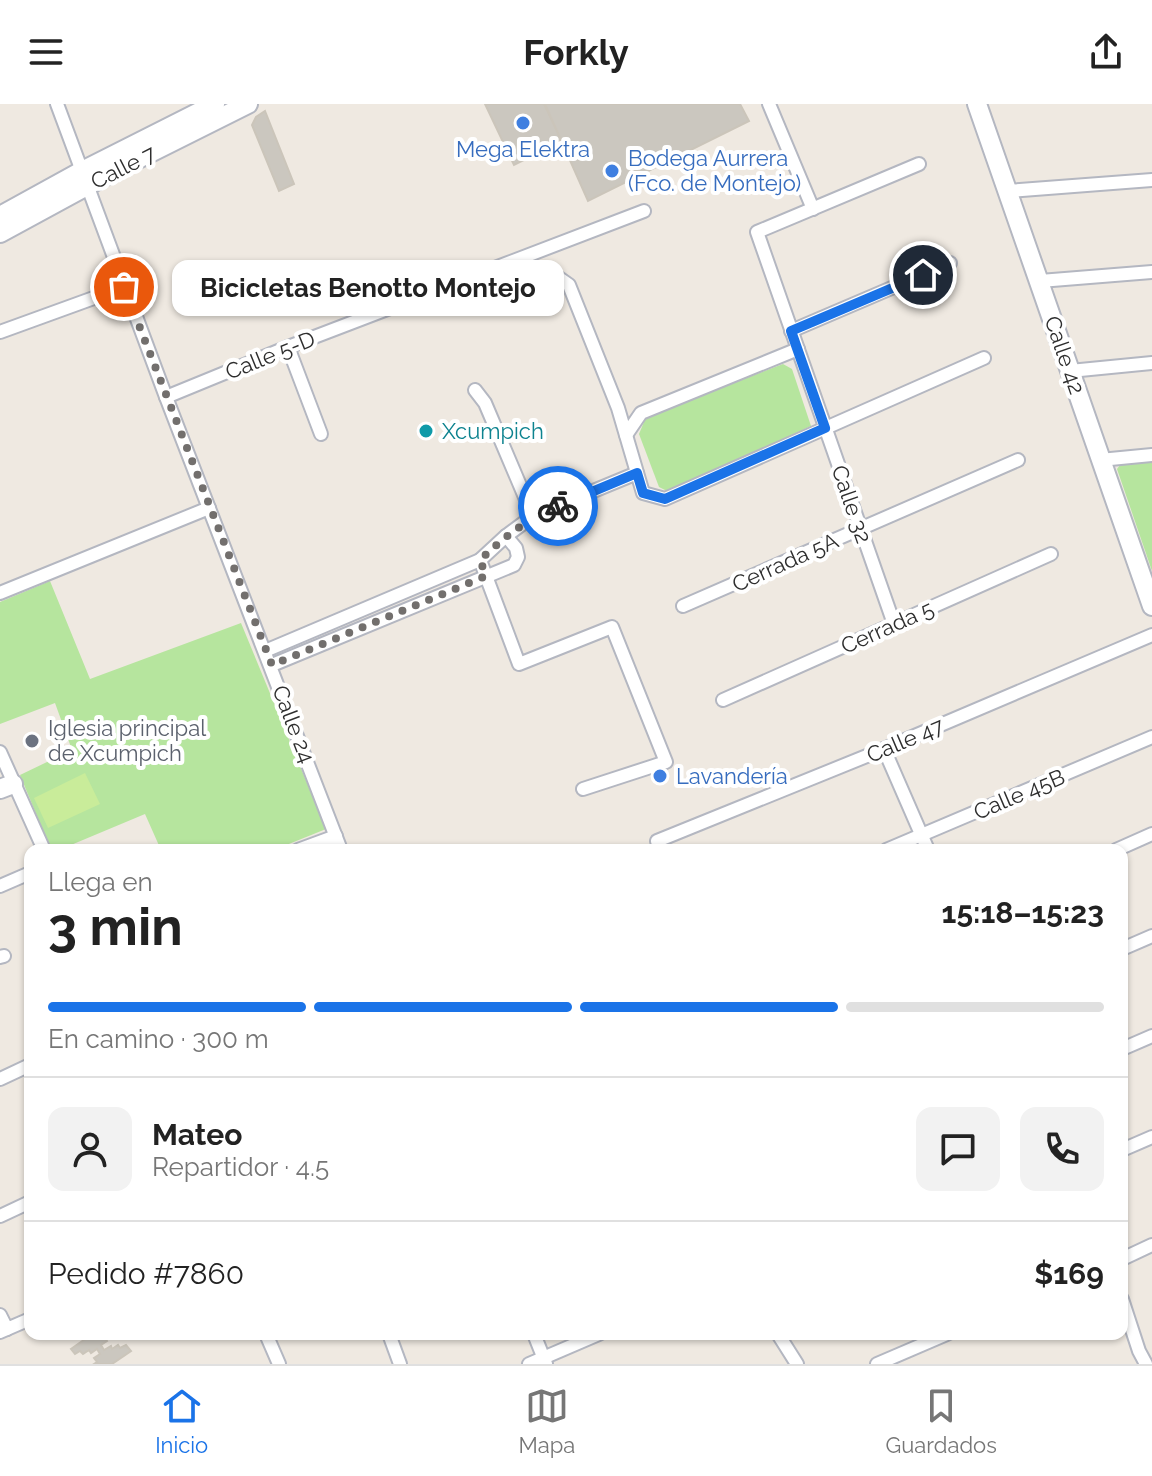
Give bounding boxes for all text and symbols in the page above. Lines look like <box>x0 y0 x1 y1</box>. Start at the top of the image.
icon: menu <box>24 30 68 74</box>
icon: share <box>1084 30 1128 74</box>
text: Forkly <box>523 31 629 73</box>
marker: Mega Elektra <box>514 114 532 132</box>
place label: Mega Elektra <box>456 136 590 162</box>
street label: Calle 7 <box>86 140 160 194</box>
place label: Bodega Aurrera (Fco. de Montejo) <box>628 145 801 196</box>
marker: Bodega Aurrera (Fco. de Montejo) <box>603 162 621 180</box>
pin <box>889 241 957 309</box>
pin <box>90 253 158 321</box>
icon: home <box>901 253 945 297</box>
callout: Bicicletas Benotto Montejo <box>172 259 564 315</box>
icon: bag <box>102 265 146 309</box>
text: Bicicletas Benotto Montejo <box>200 273 536 303</box>
street label: Calle 42 <box>1040 312 1090 398</box>
street label: Calle 5-D <box>221 325 319 385</box>
place label: Xcumpich <box>442 418 544 444</box>
marker: Xcumpich <box>417 422 435 440</box>
street label: Calle 32 <box>827 462 877 546</box>
courier <box>518 466 598 546</box>
icon: bike <box>536 484 580 528</box>
street label: Cerrada 5A <box>728 527 842 597</box>
street label: Cerrada 5 <box>837 595 937 659</box>
street label: Calle 24 <box>267 682 321 766</box>
street label: Calle 47 <box>863 712 948 768</box>
place label: Iglesia principal de Xcumpich <box>48 715 206 766</box>
marker: Iglesia principal de Xcumpich <box>23 732 41 750</box>
place label: Lavandería <box>676 763 788 789</box>
street label: Calle 45B <box>970 763 1068 825</box>
marker: Lavandería <box>651 767 669 785</box>
text: Llega en <box>48 867 153 897</box>
text: 15:18–15:23 <box>942 895 1104 930</box>
text: 3 min <box>48 896 183 957</box>
text: En camino · 300 m <box>48 1024 269 1054</box>
button: person <box>48 1107 132 1191</box>
button: chat <box>916 1107 1000 1191</box>
button: phone <box>1020 1107 1104 1191</box>
text: Mateo <box>152 1117 242 1152</box>
text: Repartidor · 4.5 <box>152 1152 329 1182</box>
text: Pedido #7860 <box>48 1256 244 1291</box>
text: $169 <box>1034 1256 1104 1291</box>
tab: Inicio <box>155 1384 208 1458</box>
tab: Mapa <box>518 1384 575 1458</box>
tab: Guardados <box>886 1384 997 1458</box>

